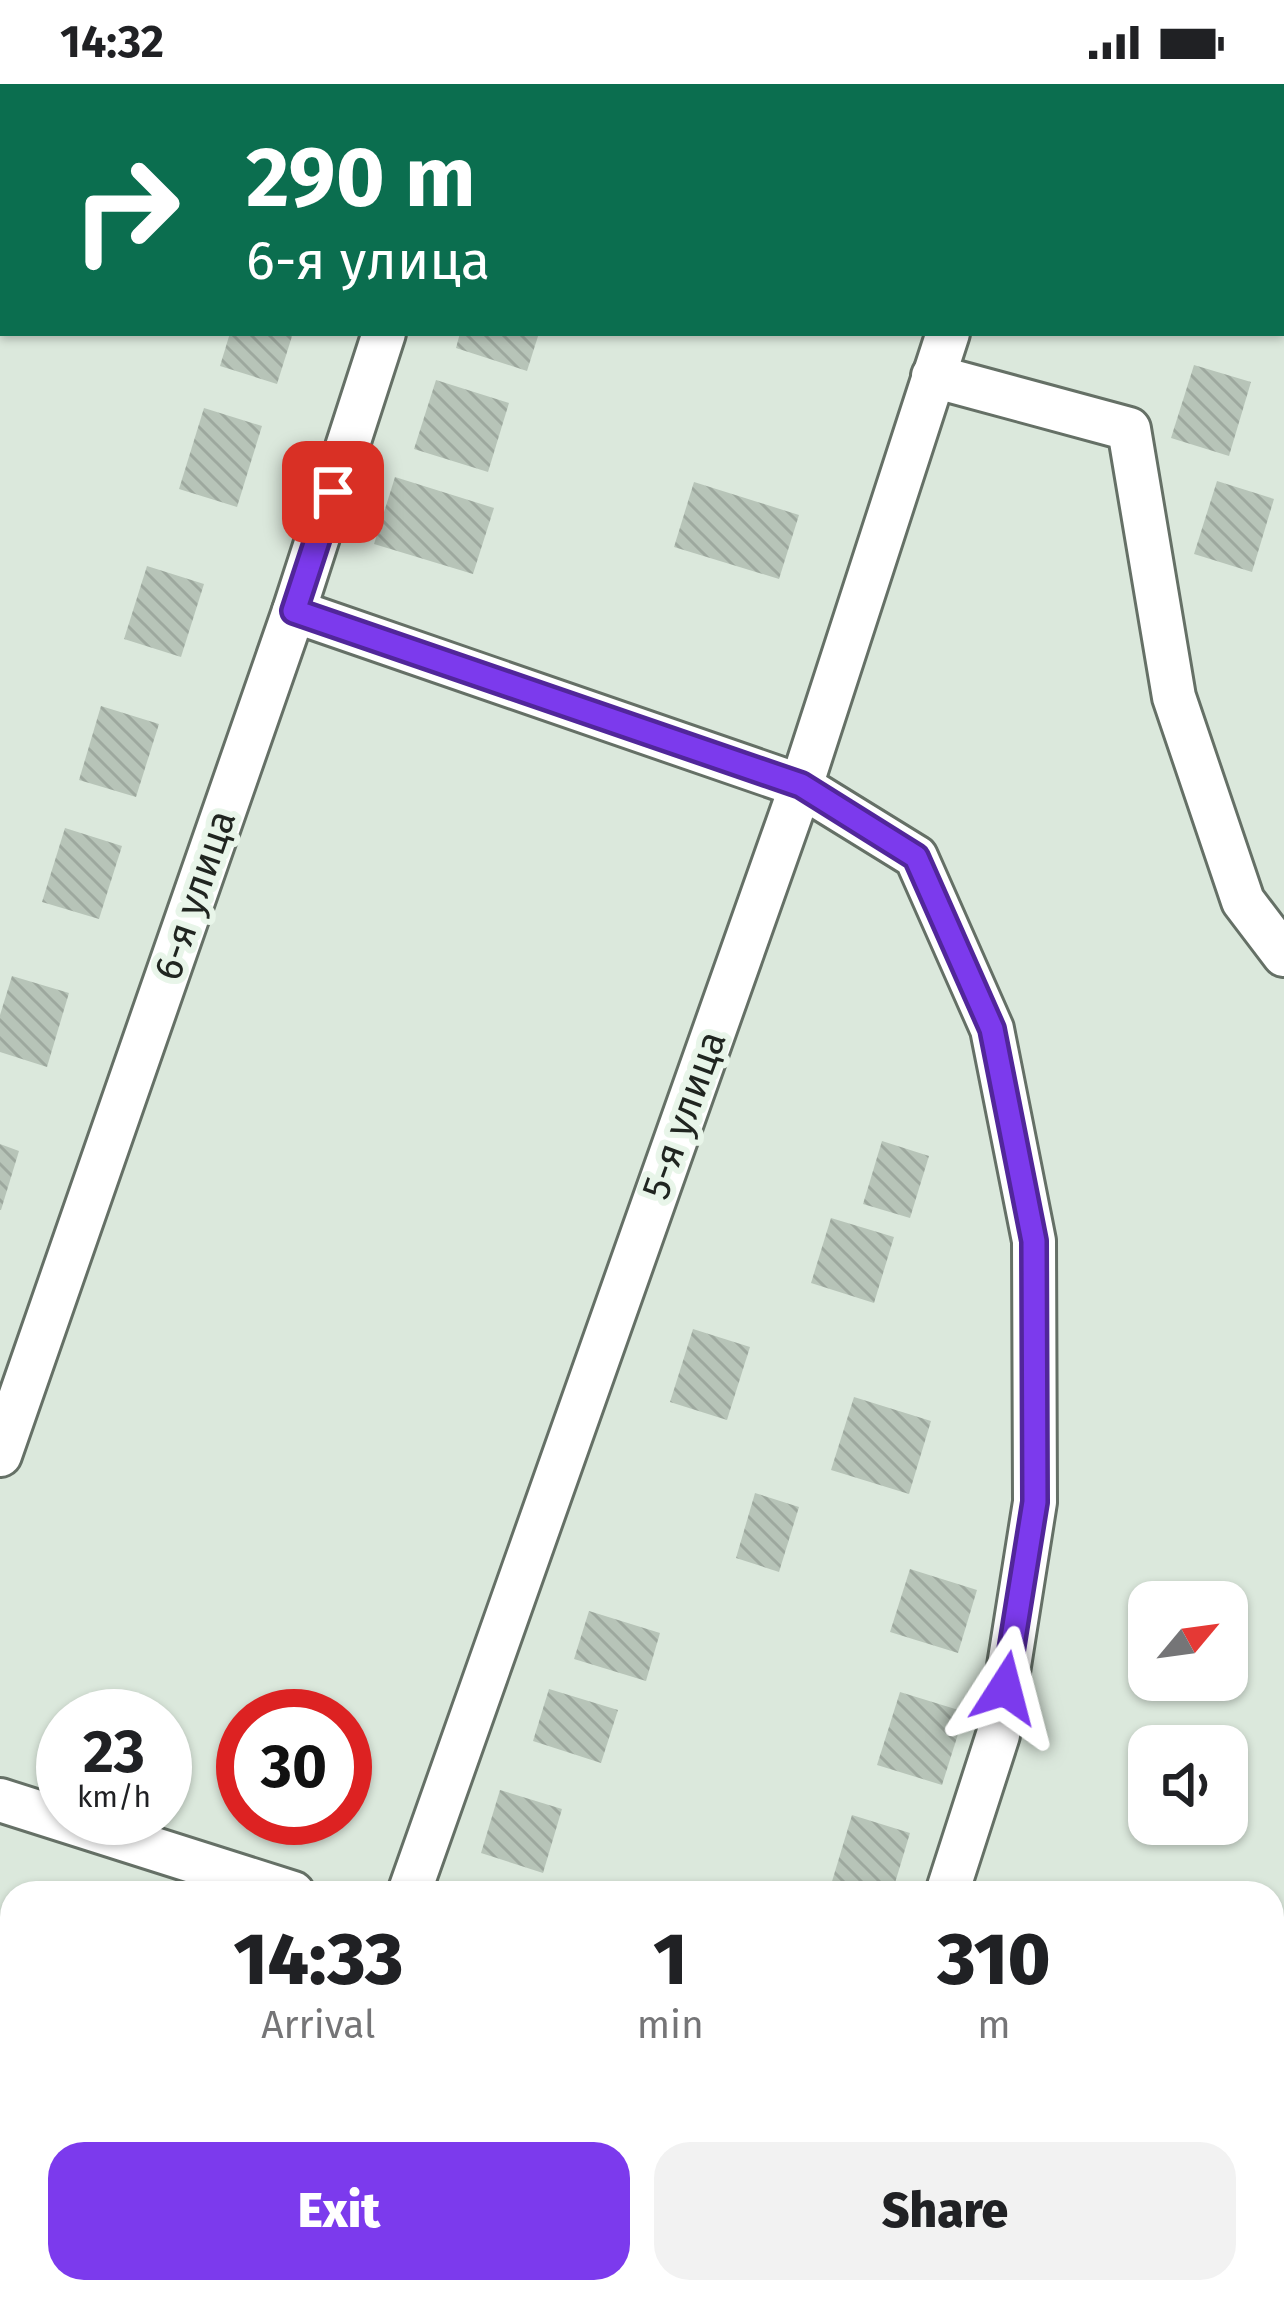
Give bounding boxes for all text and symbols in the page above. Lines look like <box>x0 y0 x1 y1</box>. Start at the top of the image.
text: 14:32 <box>60 15 164 69</box>
text: 290 m <box>246 127 476 228</box>
icon: right <box>48 132 204 288</box>
text: 6-я улица <box>246 229 490 293</box>
pin <box>282 441 384 543</box>
icon: arrive <box>300 459 366 525</box>
street label: 6-я улица <box>145 804 245 986</box>
street label: 5-я улица <box>632 1025 736 1205</box>
north arrow <box>1128 1581 1248 1701</box>
map controls <box>1128 1581 1248 1845</box>
position arrow <box>942 1625 1068 1751</box>
speed limit sign: 30 <box>216 1689 372 1845</box>
text: 23 <box>83 1716 145 1788</box>
button: sound <box>1128 1725 1248 1845</box>
text: km/h <box>77 1779 151 1815</box>
text: 14:33 <box>233 1917 403 2003</box>
text: 1 <box>653 1917 687 2003</box>
text: 310 <box>937 1917 1051 2003</box>
text: Arrival <box>261 2002 375 2048</box>
text: min <box>637 2002 704 2048</box>
text: m <box>977 2002 1011 2048</box>
button: Exit <box>48 2142 630 2280</box>
button: Share <box>654 2142 1236 2280</box>

